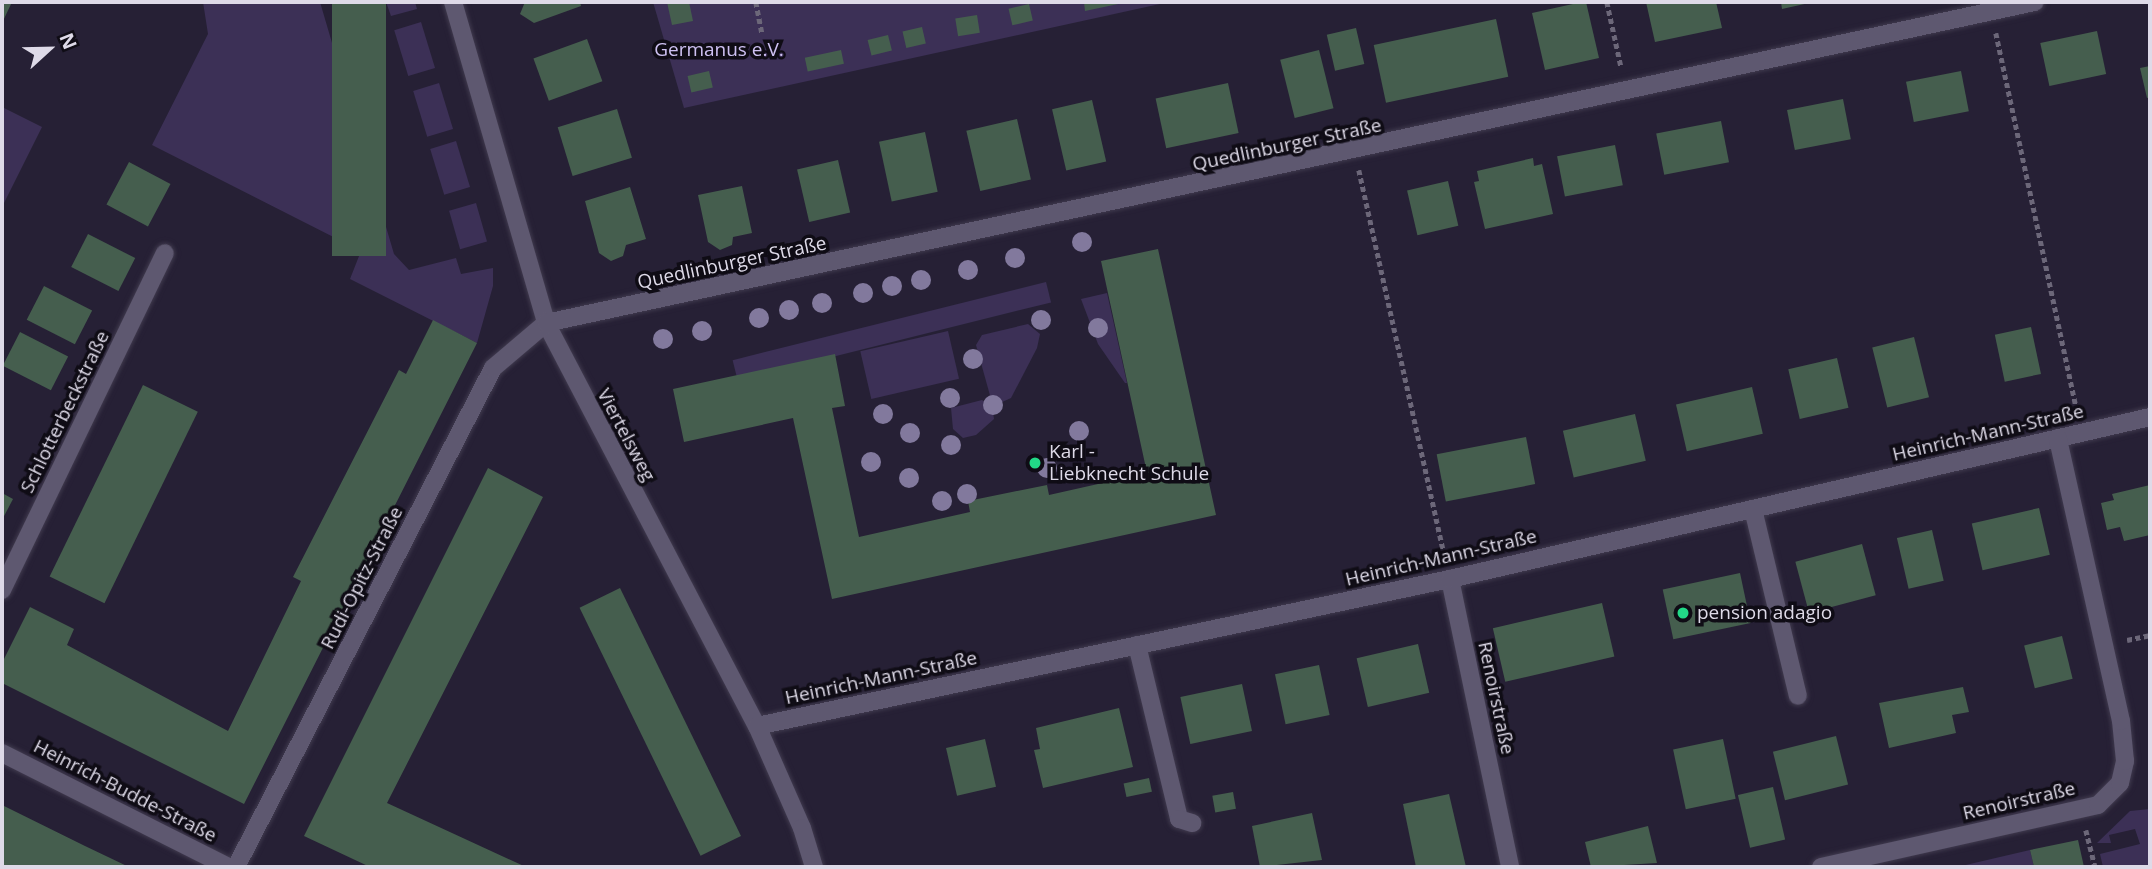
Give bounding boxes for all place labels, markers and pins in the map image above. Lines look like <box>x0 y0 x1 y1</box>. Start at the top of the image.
place label: Karl - Liebknecht Schule <box>1049 441 1209 485</box>
marker: Karl - Liebknecht Schule <box>1027 455 1043 471</box>
place label: pension adagio <box>1697 602 1832 624</box>
marker: pension adagio <box>1675 605 1691 621</box>

